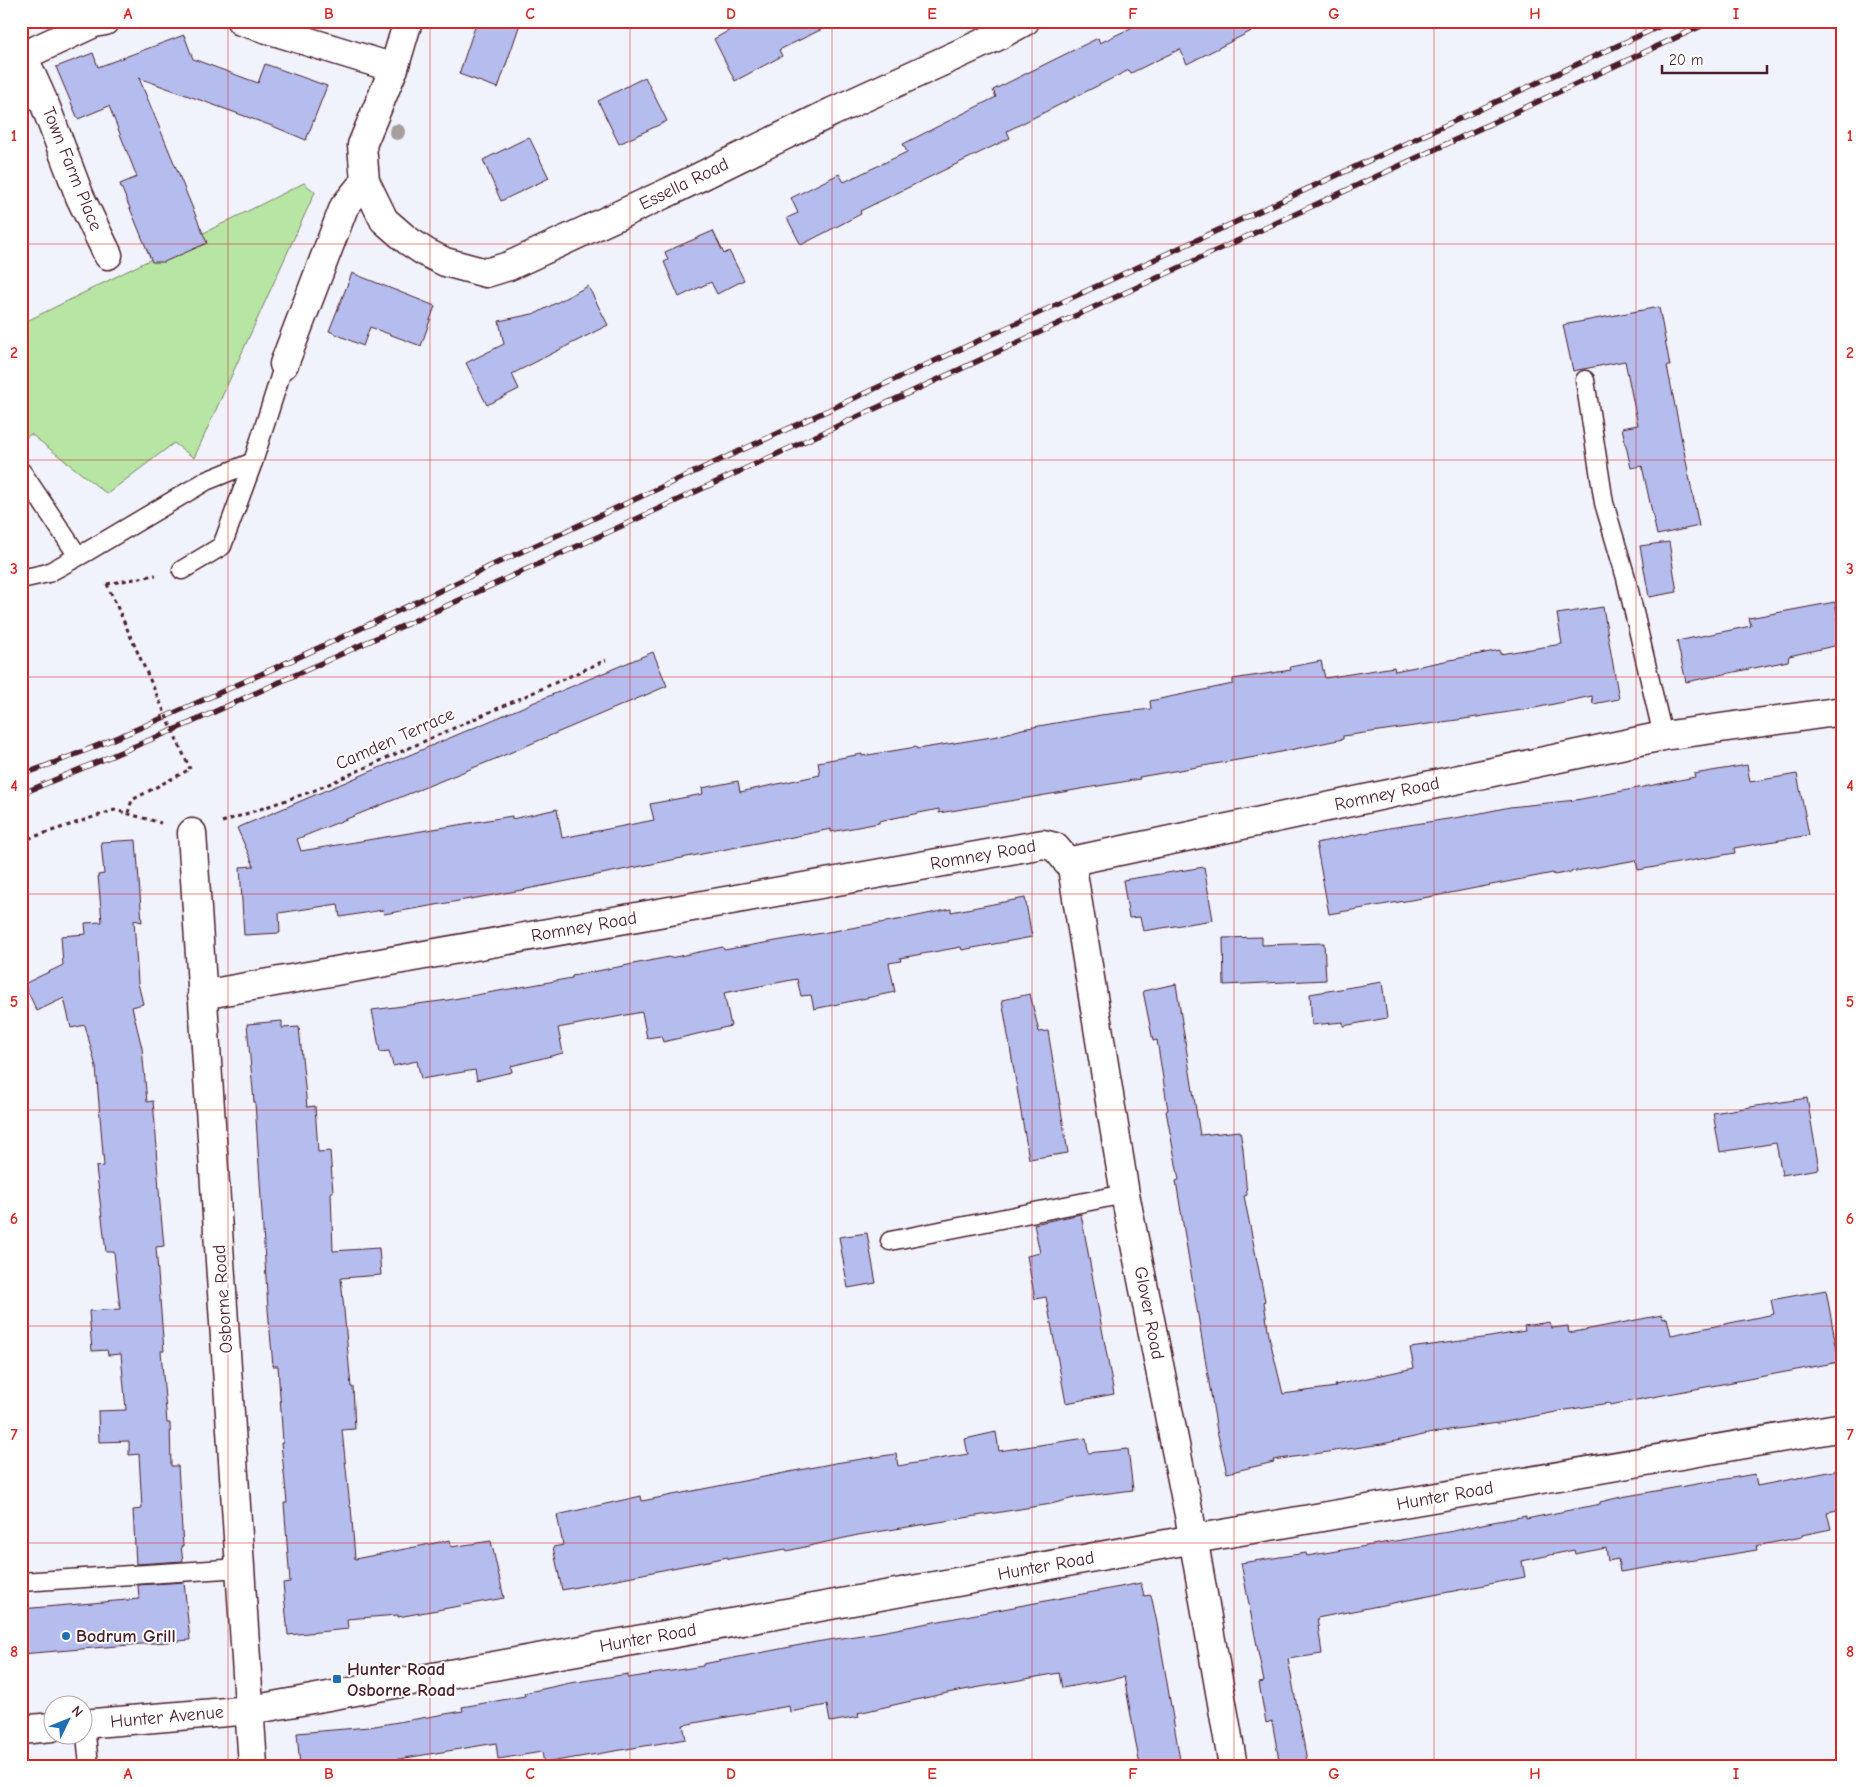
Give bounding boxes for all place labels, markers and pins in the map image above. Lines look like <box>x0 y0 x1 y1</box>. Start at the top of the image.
place label: Bodrum Grill <box>76 1626 176 1647</box>
marker: Bodrum Grill <box>60 1630 72 1642</box>
place label: Hunter Road Osborne Road <box>347 1659 456 1701</box>
marker: Hunter Road Osborne Road <box>331 1673 343 1685</box>

